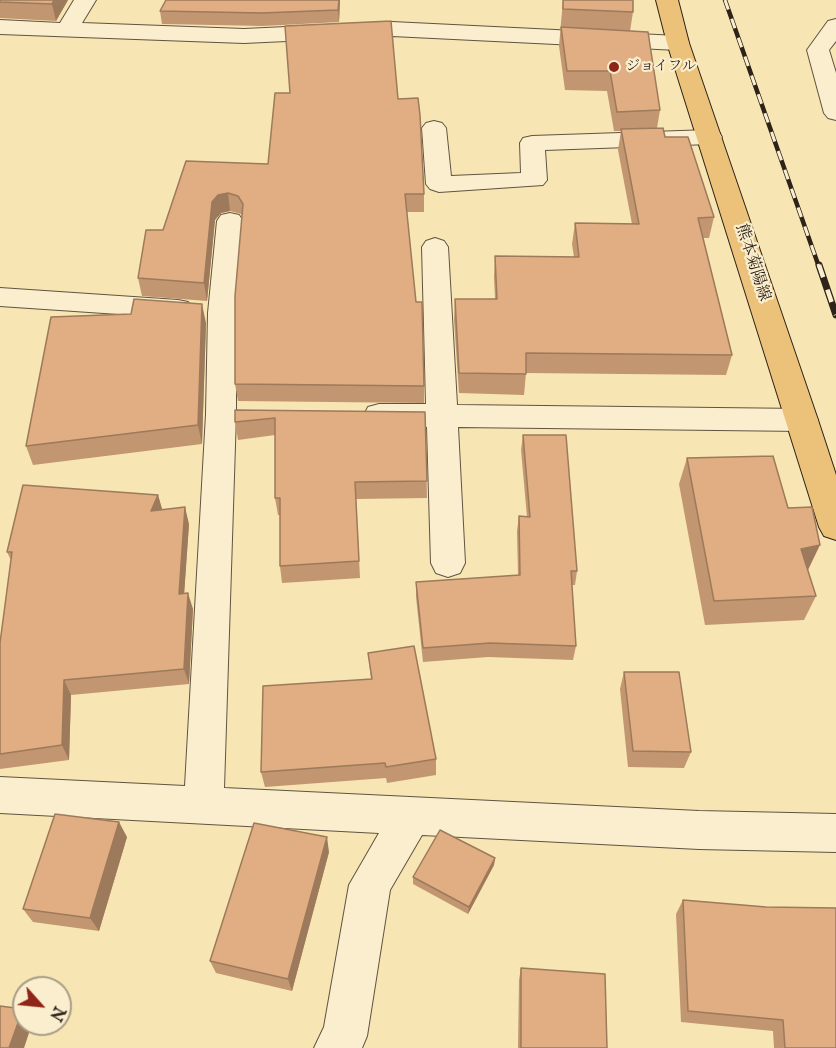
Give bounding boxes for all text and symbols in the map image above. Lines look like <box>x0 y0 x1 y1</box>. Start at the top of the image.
place label: ジョイフル <box>626 59 696 75</box>
marker: ジョイフル <box>607 60 621 74</box>
street label: 熊本菊陽線 <box>731 222 773 304</box>
north arrow <box>12 976 72 1036</box>
text: N <box>44 1003 68 1024</box>

